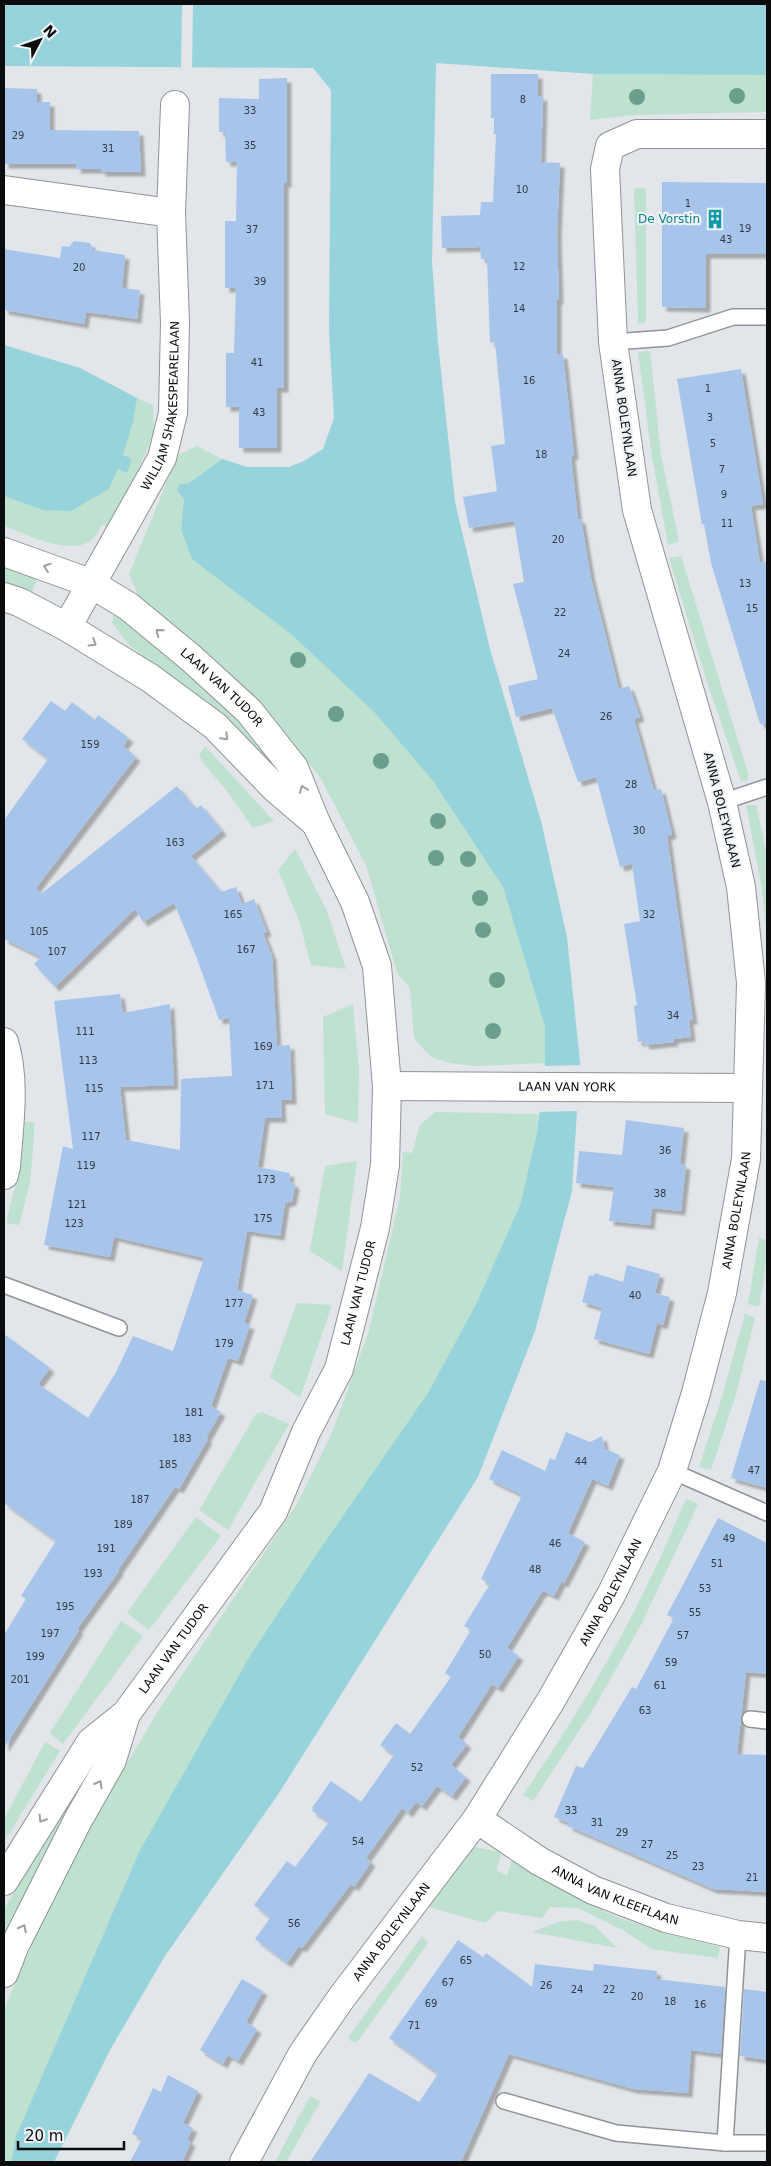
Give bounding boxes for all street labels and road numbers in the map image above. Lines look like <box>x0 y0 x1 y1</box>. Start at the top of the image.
street label: WILLIAM SHAKESPEARELAAN <box>138 321 182 493</box>
street label: ANNA BOLEYNLAAN <box>609 358 639 478</box>
street label: LAAN VAN TUDOR <box>178 645 266 729</box>
street label: ANNA BOLEYNLAAN <box>701 751 743 869</box>
street label: LAAN VAN YORK <box>518 1080 617 1094</box>
street label: ANNA BOLEYNLAAN <box>719 1151 753 1270</box>
street label: LAAN VAN TUDOR <box>338 1239 379 1347</box>
street label: ANNA BOLEYNLAAN <box>577 1536 645 1648</box>
street label: LAAN VAN TUDOR <box>136 1600 211 1696</box>
street label: ANNA VAN KLEEFLAAN <box>550 1862 680 1928</box>
street label: ANNA BOLEYNLAAN <box>350 1880 433 1983</box>

